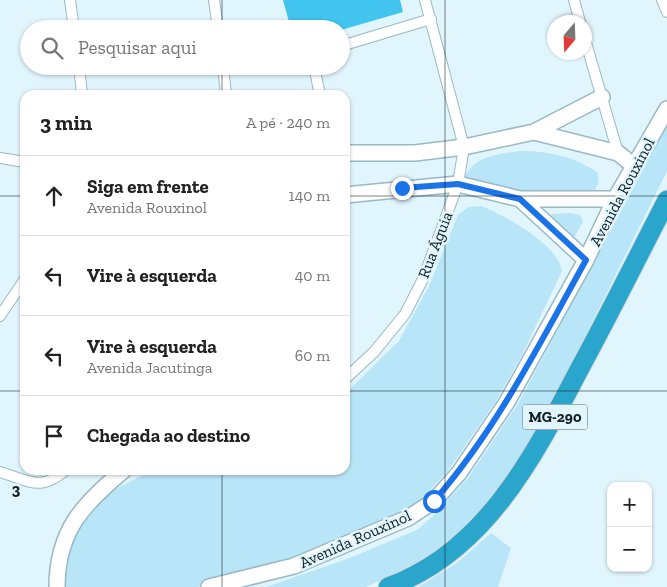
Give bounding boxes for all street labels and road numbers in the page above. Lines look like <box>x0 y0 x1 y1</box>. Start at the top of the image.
street label: Avenida Rouxinol <box>585 135 659 249</box>
street label: Rua Águia <box>414 209 456 281</box>
road number: MG-290 <box>522 404 588 430</box>
street label: Avenida Rouxinol <box>296 506 414 572</box>

